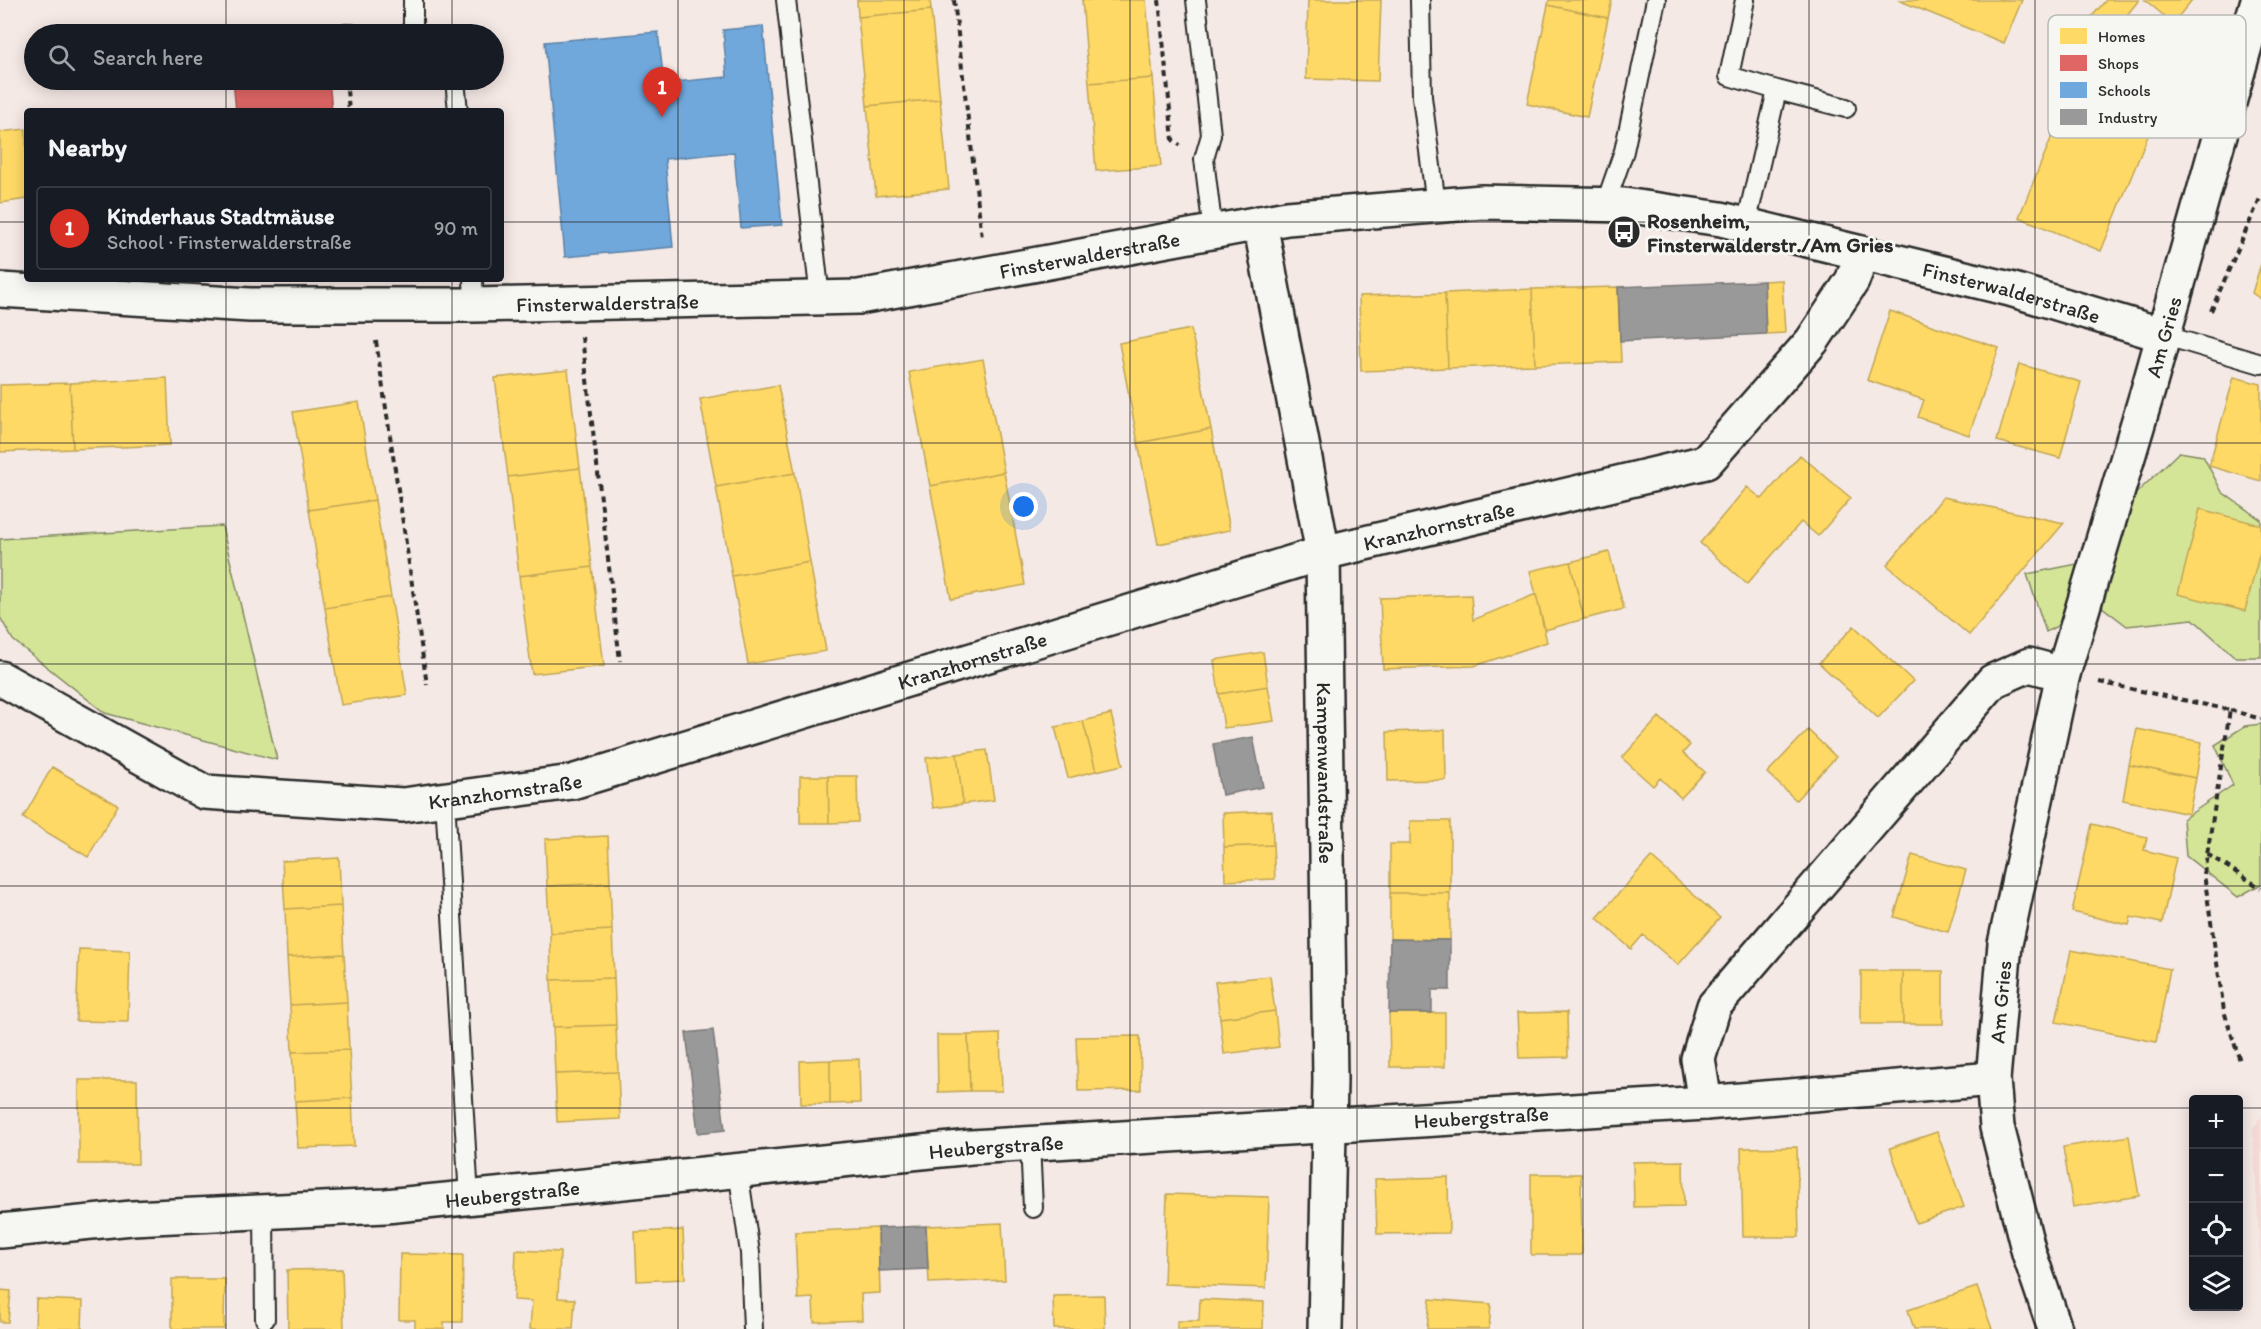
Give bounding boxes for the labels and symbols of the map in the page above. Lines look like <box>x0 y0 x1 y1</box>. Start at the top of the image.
legend <box>2048 15 2246 138</box>
text: Homes <box>2098 27 2145 46</box>
text: Shops <box>2098 54 2139 73</box>
pin: 1 <box>642 68 682 117</box>
text: Schools <box>2098 81 2151 100</box>
text: Industry <box>2098 108 2158 127</box>
place label: Rosenheim, Finsterwalderstr./Am Gries <box>1647 208 1893 257</box>
bus stop icon: Rosenheim, Finsterwalderstr./Am Gries <box>1606 214 1642 250</box>
street label: Finsterwalderstraße <box>997 226 1182 283</box>
street label: Finsterwalderstraße <box>1920 256 2103 328</box>
street label: Finsterwalderstraße <box>516 288 699 317</box>
street label: Am Gries <box>2140 293 2186 380</box>
your location <box>1009 492 1038 521</box>
street label: Kranzhornstraße <box>1361 495 1517 555</box>
street label: Kranzhornstraße <box>895 625 1050 694</box>
street label: Kampenwandstraße <box>1312 682 1340 864</box>
street label: Kranzhornstraße <box>427 767 585 814</box>
street label: Am Gries <box>1984 959 2016 1044</box>
street label: Heubergstraße <box>1413 1100 1549 1133</box>
street label: Heubergstraße <box>927 1129 1064 1164</box>
street label: Heubergstraße <box>444 1174 581 1212</box>

